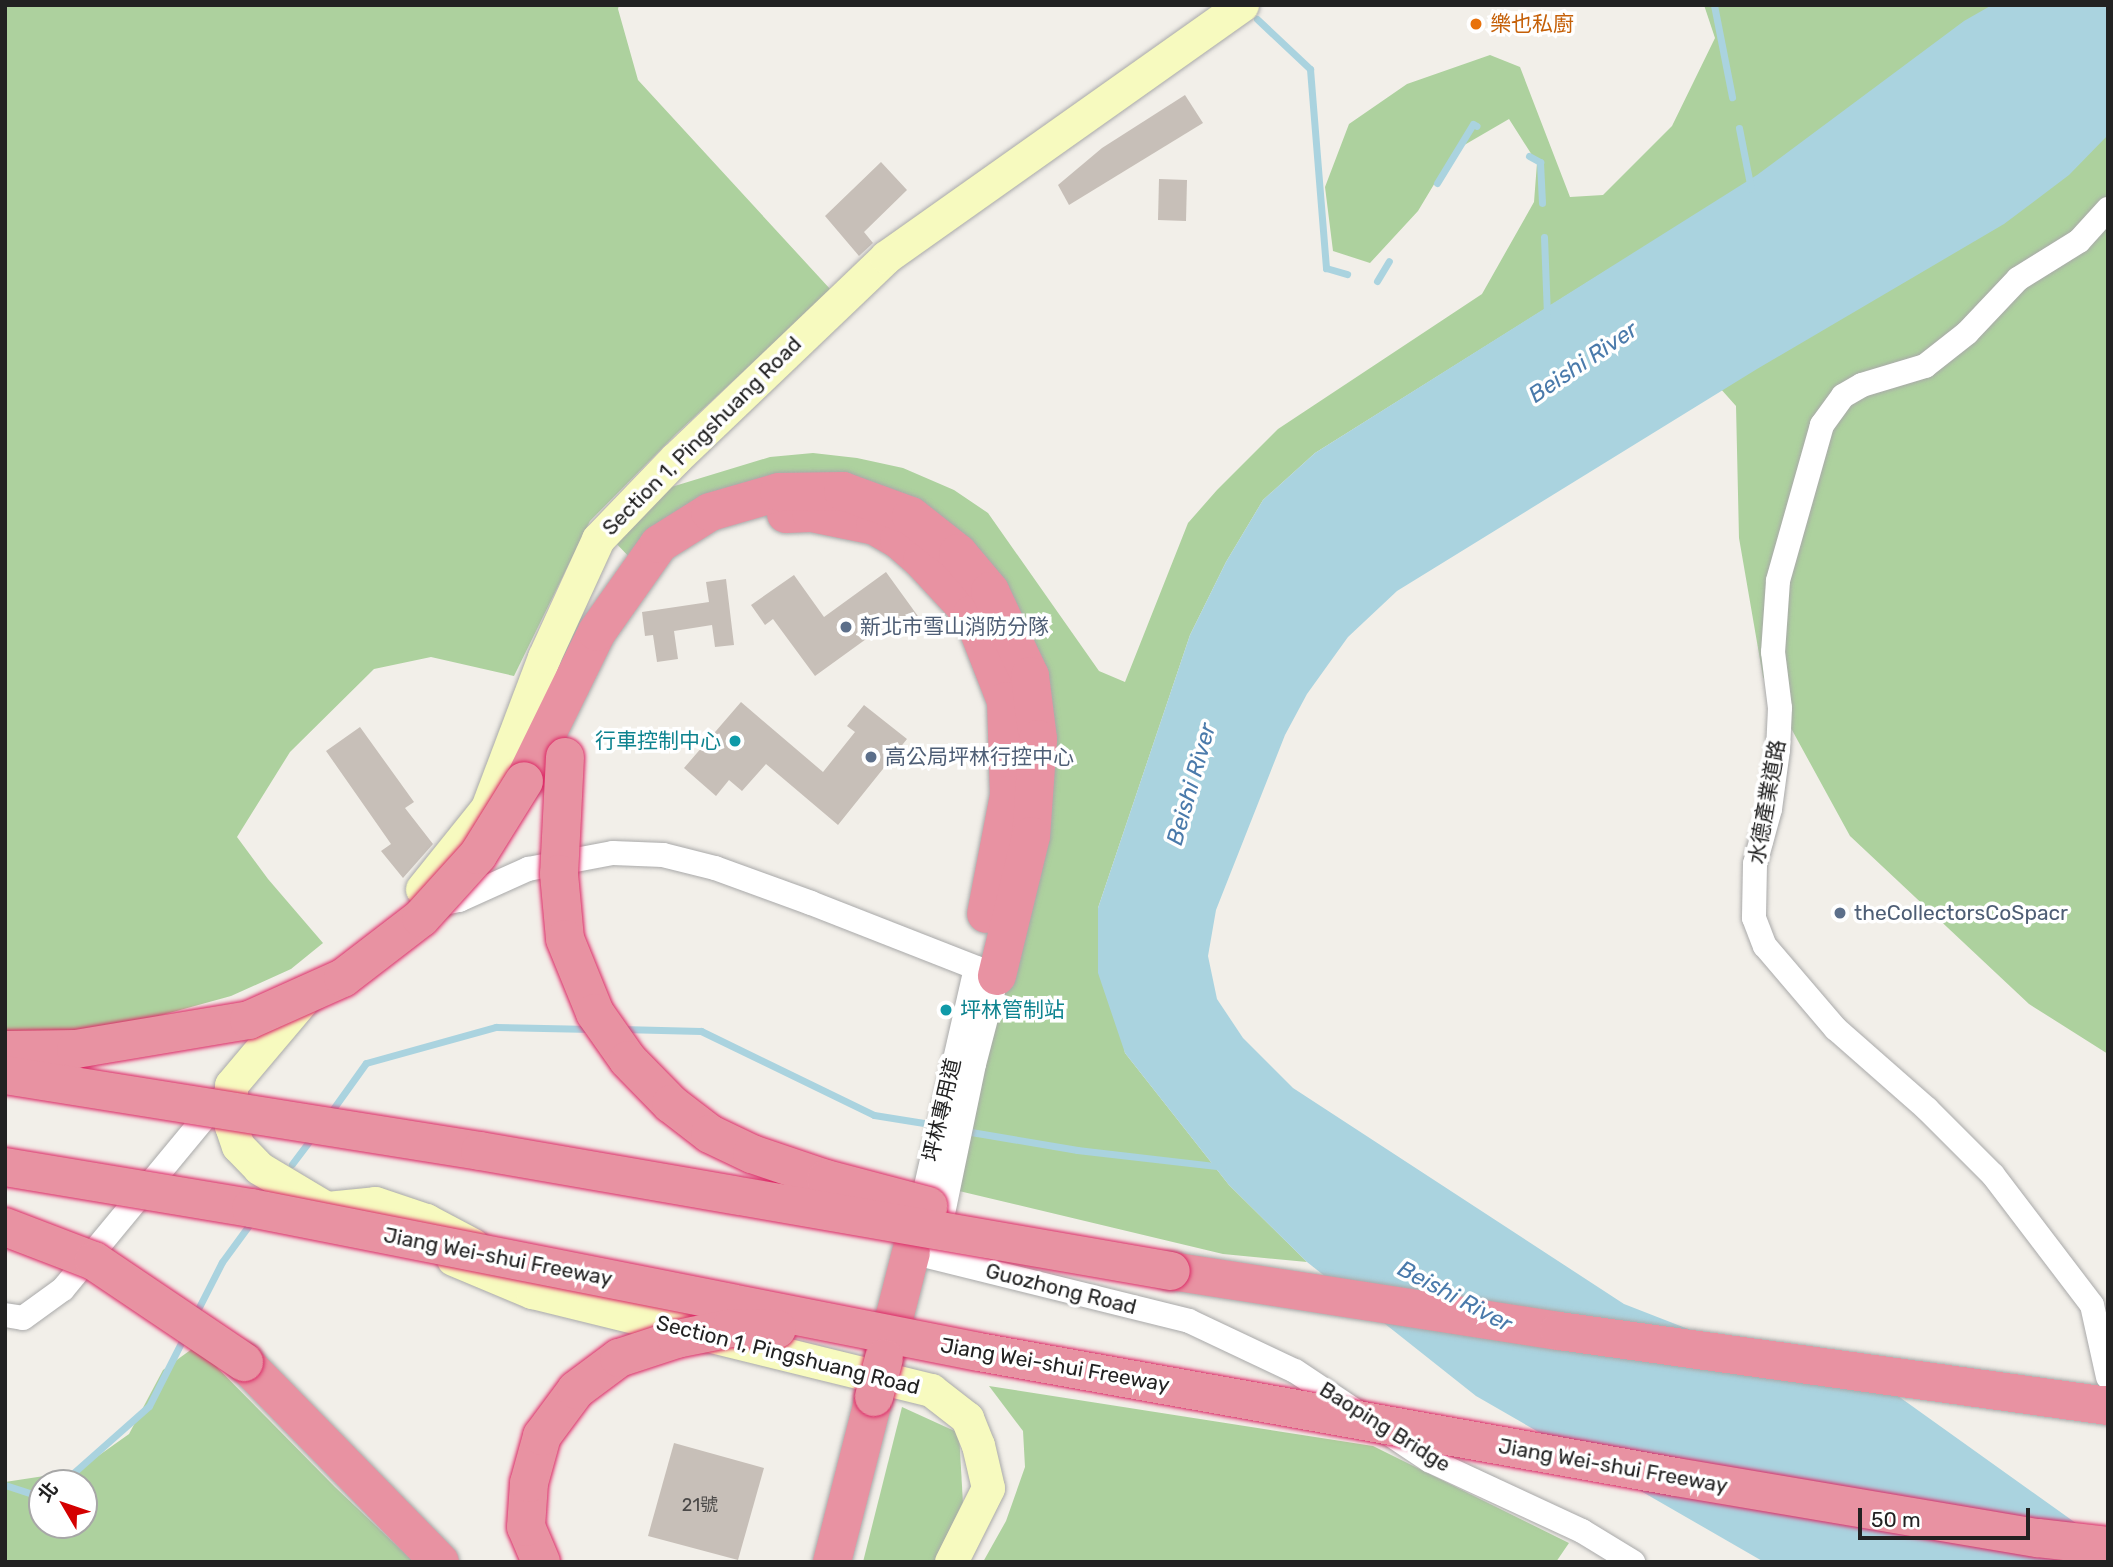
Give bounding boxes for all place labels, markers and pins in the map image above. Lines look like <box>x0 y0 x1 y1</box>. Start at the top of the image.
place label: 樂也私廚 <box>1490 11 1574 37</box>
marker: 樂也私廚 <box>1468 16 1484 32</box>
place label: 新北市雪山消防分隊 <box>860 614 1049 640</box>
marker: 新北市雪山消防分隊 <box>838 619 854 635</box>
place label: 行車控制中心 <box>595 728 721 754</box>
marker: 行車控制中心 <box>727 733 743 749</box>
place label: 高公局坪林行控中心 <box>885 744 1074 770</box>
marker: 高公局坪林行控中心 <box>863 749 879 765</box>
place label: theCollectorsCoSpacr <box>1854 900 2068 926</box>
marker: theCollectorsCoSpacr <box>1832 905 1848 921</box>
place label: 坪林管制站 <box>960 997 1065 1023</box>
marker: 坪林管制站 <box>938 1002 954 1018</box>

